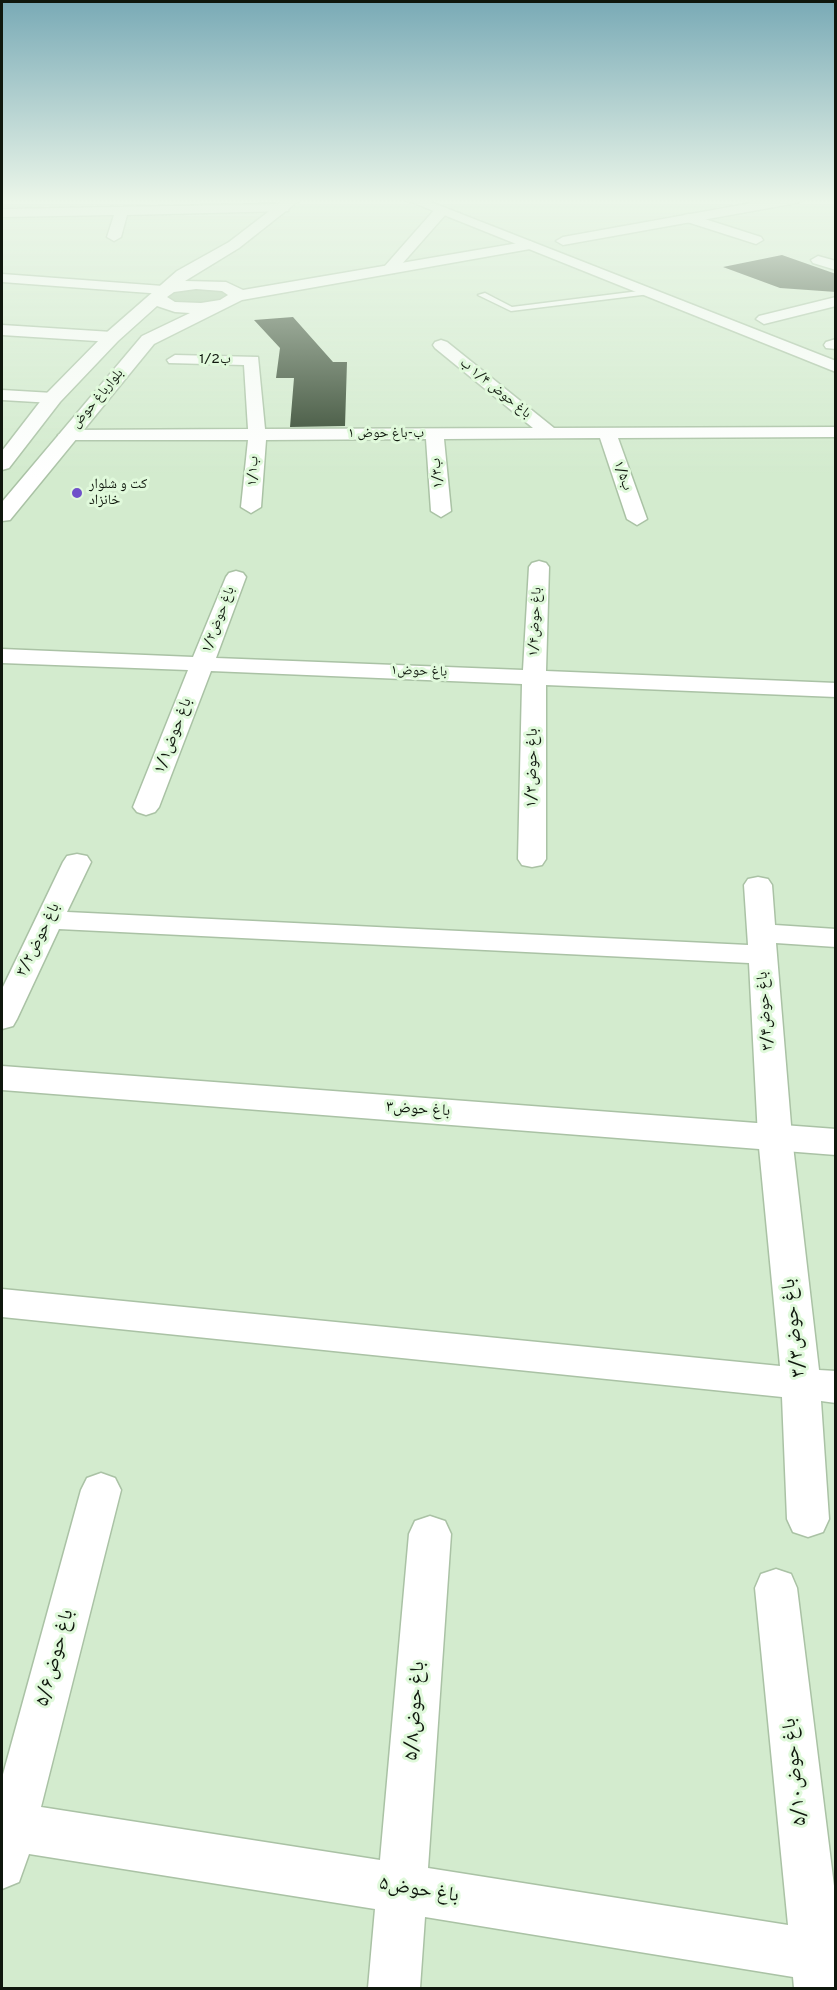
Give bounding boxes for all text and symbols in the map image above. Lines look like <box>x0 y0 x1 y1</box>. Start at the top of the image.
street label: 1/2ب <box>199 352 231 368</box>
street label: باغ حوض ۱/۴ ب <box>456 355 534 423</box>
street label: بلوارباغ حوض <box>68 366 128 432</box>
street label: ۱ ب-باغ حوض <box>348 426 424 442</box>
street label: ب۱/۱ <box>245 455 263 487</box>
street label: ب۱/۳ <box>429 457 447 489</box>
street label: ب۱/۵ <box>609 459 635 493</box>
place label: کت و شلوار خانزاد <box>89 477 147 509</box>
marker: کت و شلوار خانزاد <box>70 486 84 500</box>
street label: باغ حوض۱/۲ <box>199 585 239 655</box>
street label: باغ حوض۱/۴ <box>526 587 546 657</box>
street label: باغ حوض۱ <box>391 663 447 681</box>
street label: باغ حوض۱/۱ <box>151 696 197 776</box>
street label: باغ حوض۱/۳ <box>523 728 543 808</box>
street label: باغ حوض۳/۲ <box>13 900 65 980</box>
street label: باغ حوض۳/۴ <box>754 971 778 1051</box>
street label: باغ حوض۳ <box>385 1098 451 1122</box>
street label: باغ حوض۳/۳ <box>778 1277 812 1379</box>
street label: باغ حوض۵/۶ <box>32 1607 80 1709</box>
street label: باغ حوض۵/۸ <box>401 1661 431 1761</box>
street label: باغ حوض۵/۱۰ <box>778 1717 814 1827</box>
street label: باغ حوض۵ <box>377 1873 461 1909</box>

